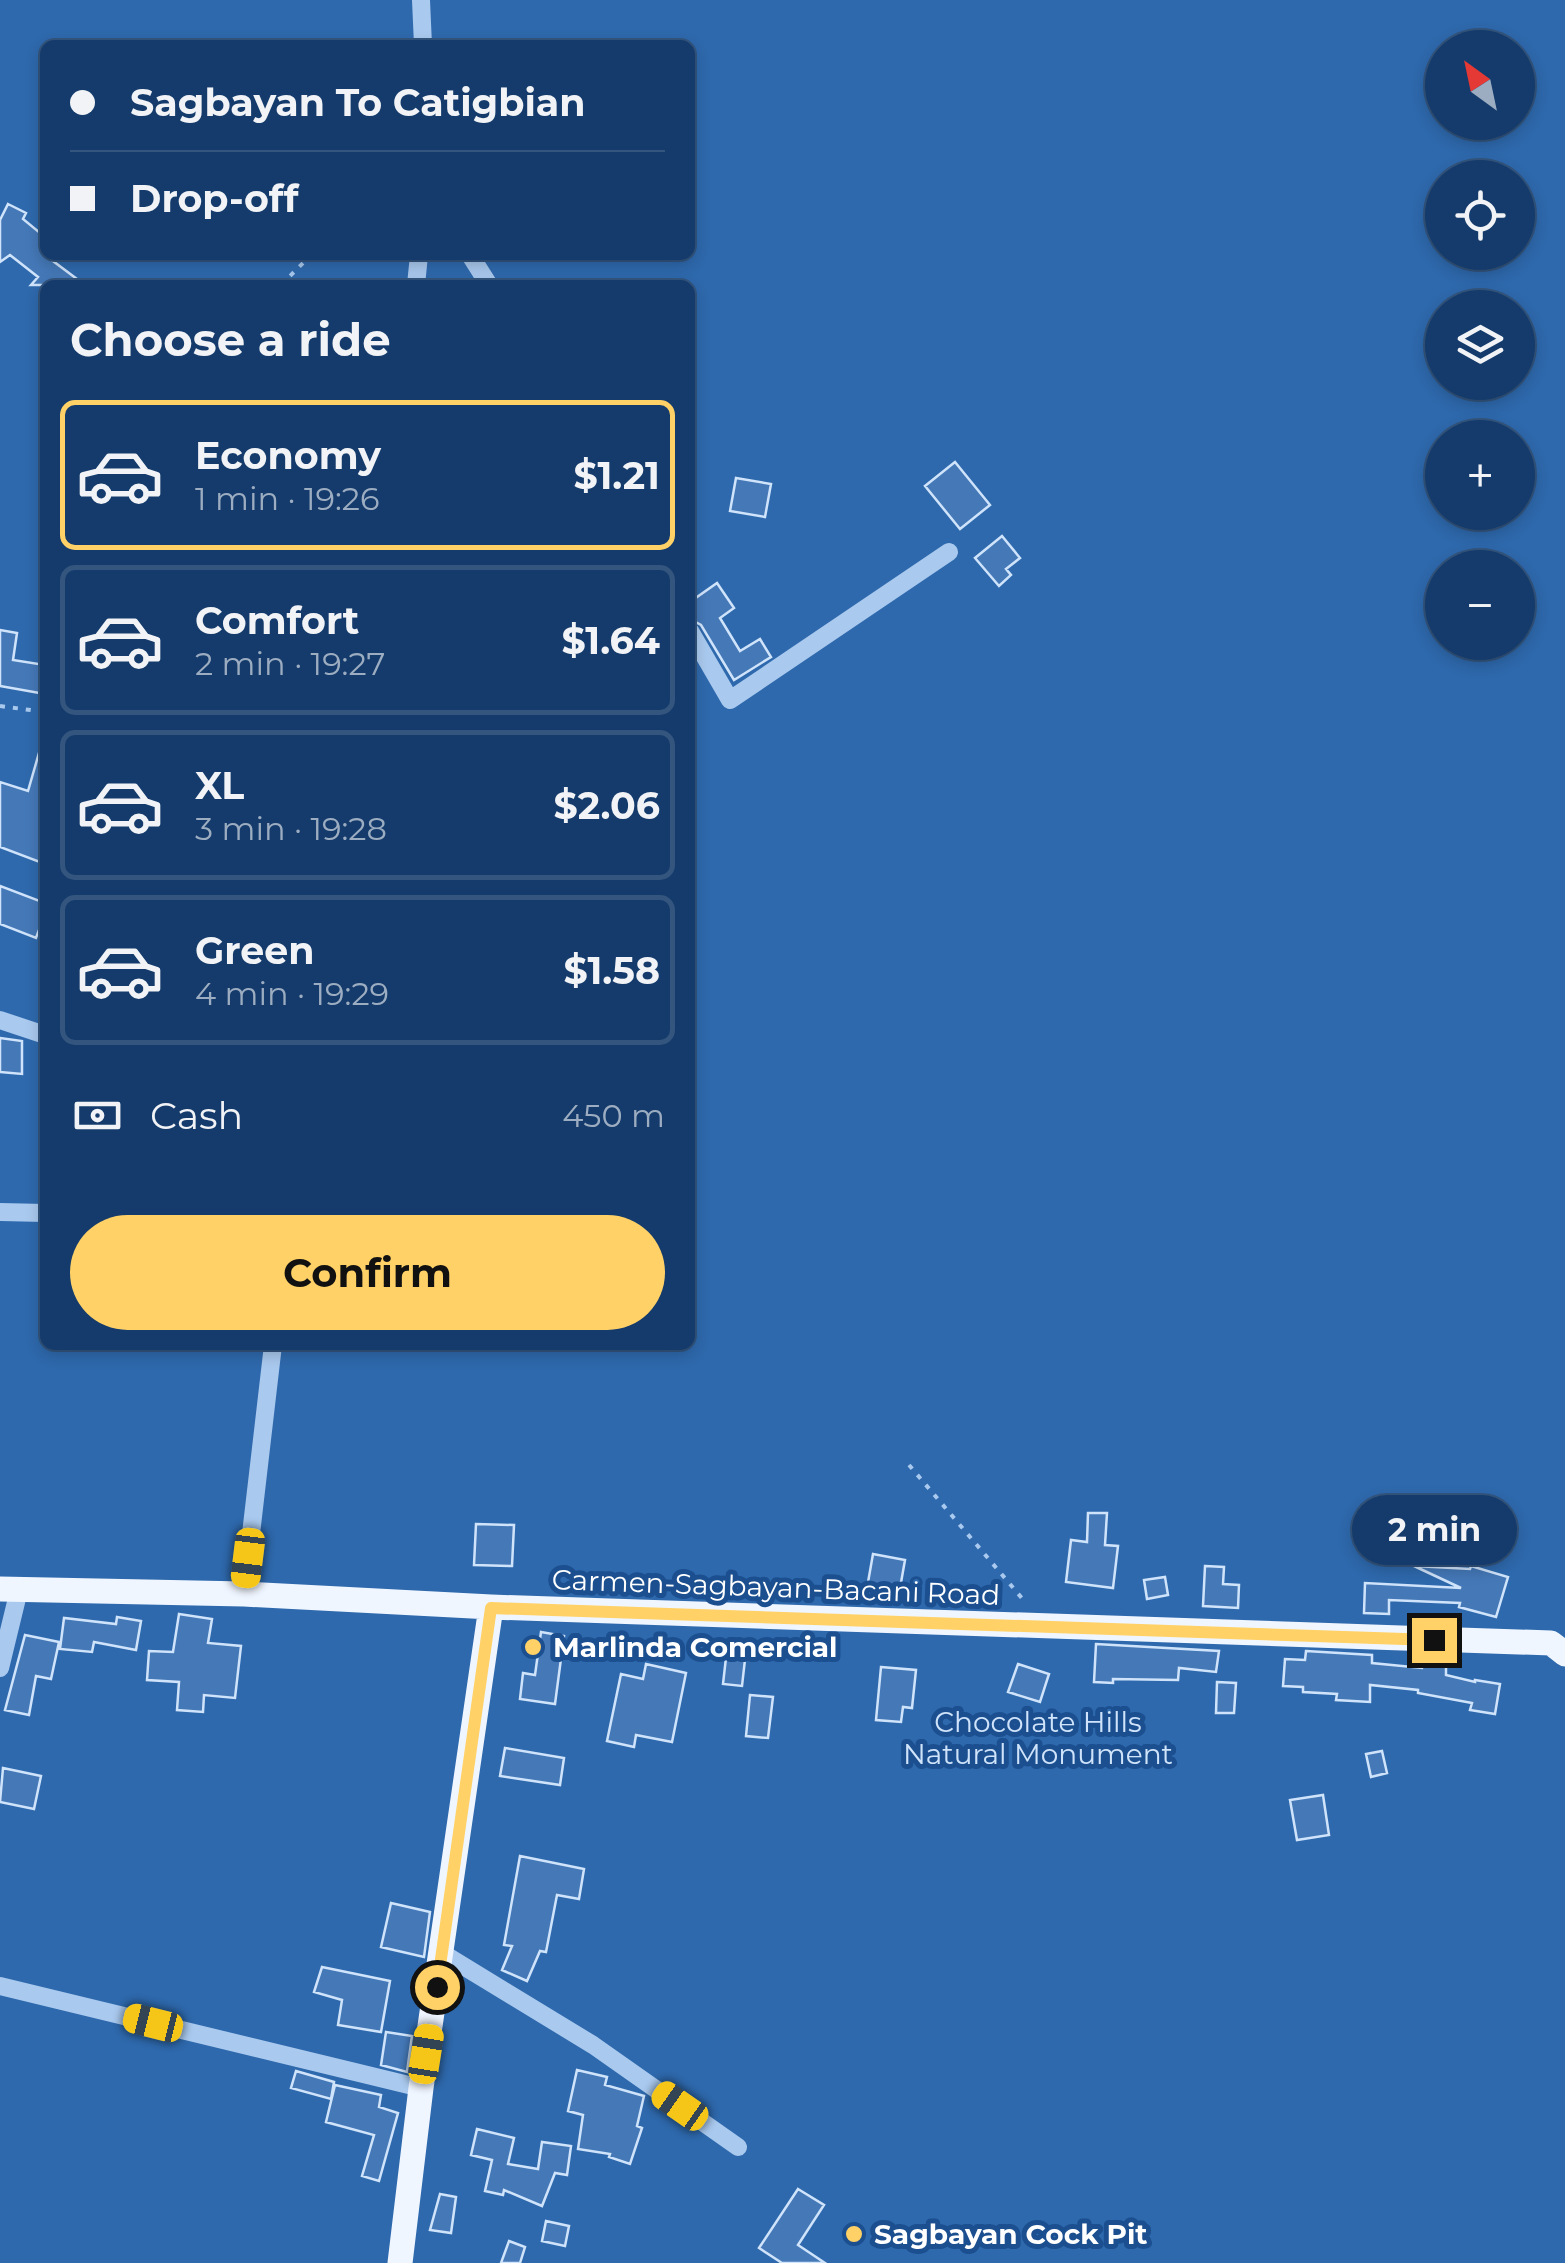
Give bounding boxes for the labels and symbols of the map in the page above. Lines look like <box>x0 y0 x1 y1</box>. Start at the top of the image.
north arrow <box>1425 30 1535 140</box>
callout: 2 min <box>1352 1495 1516 1565</box>
car <box>229 1526 267 1590</box>
street label: Carmen-Sagbayan-Bacani Road <box>551 1562 1001 1612</box>
route end <box>1412 1618 1457 1663</box>
place label: Marlinda Comercial <box>553 1630 838 1664</box>
marker: Marlinda Comercial <box>522 1636 544 1658</box>
park label: Chocolate Hills Natural Monument <box>903 1705 1173 1771</box>
route start <box>415 1965 460 2010</box>
car <box>120 2001 186 2045</box>
car <box>406 2022 446 2086</box>
car <box>647 2077 713 2135</box>
place label: Sagbayan Cock Pit <box>874 2217 1148 2251</box>
marker: Sagbayan Cock Pit <box>843 2223 865 2245</box>

